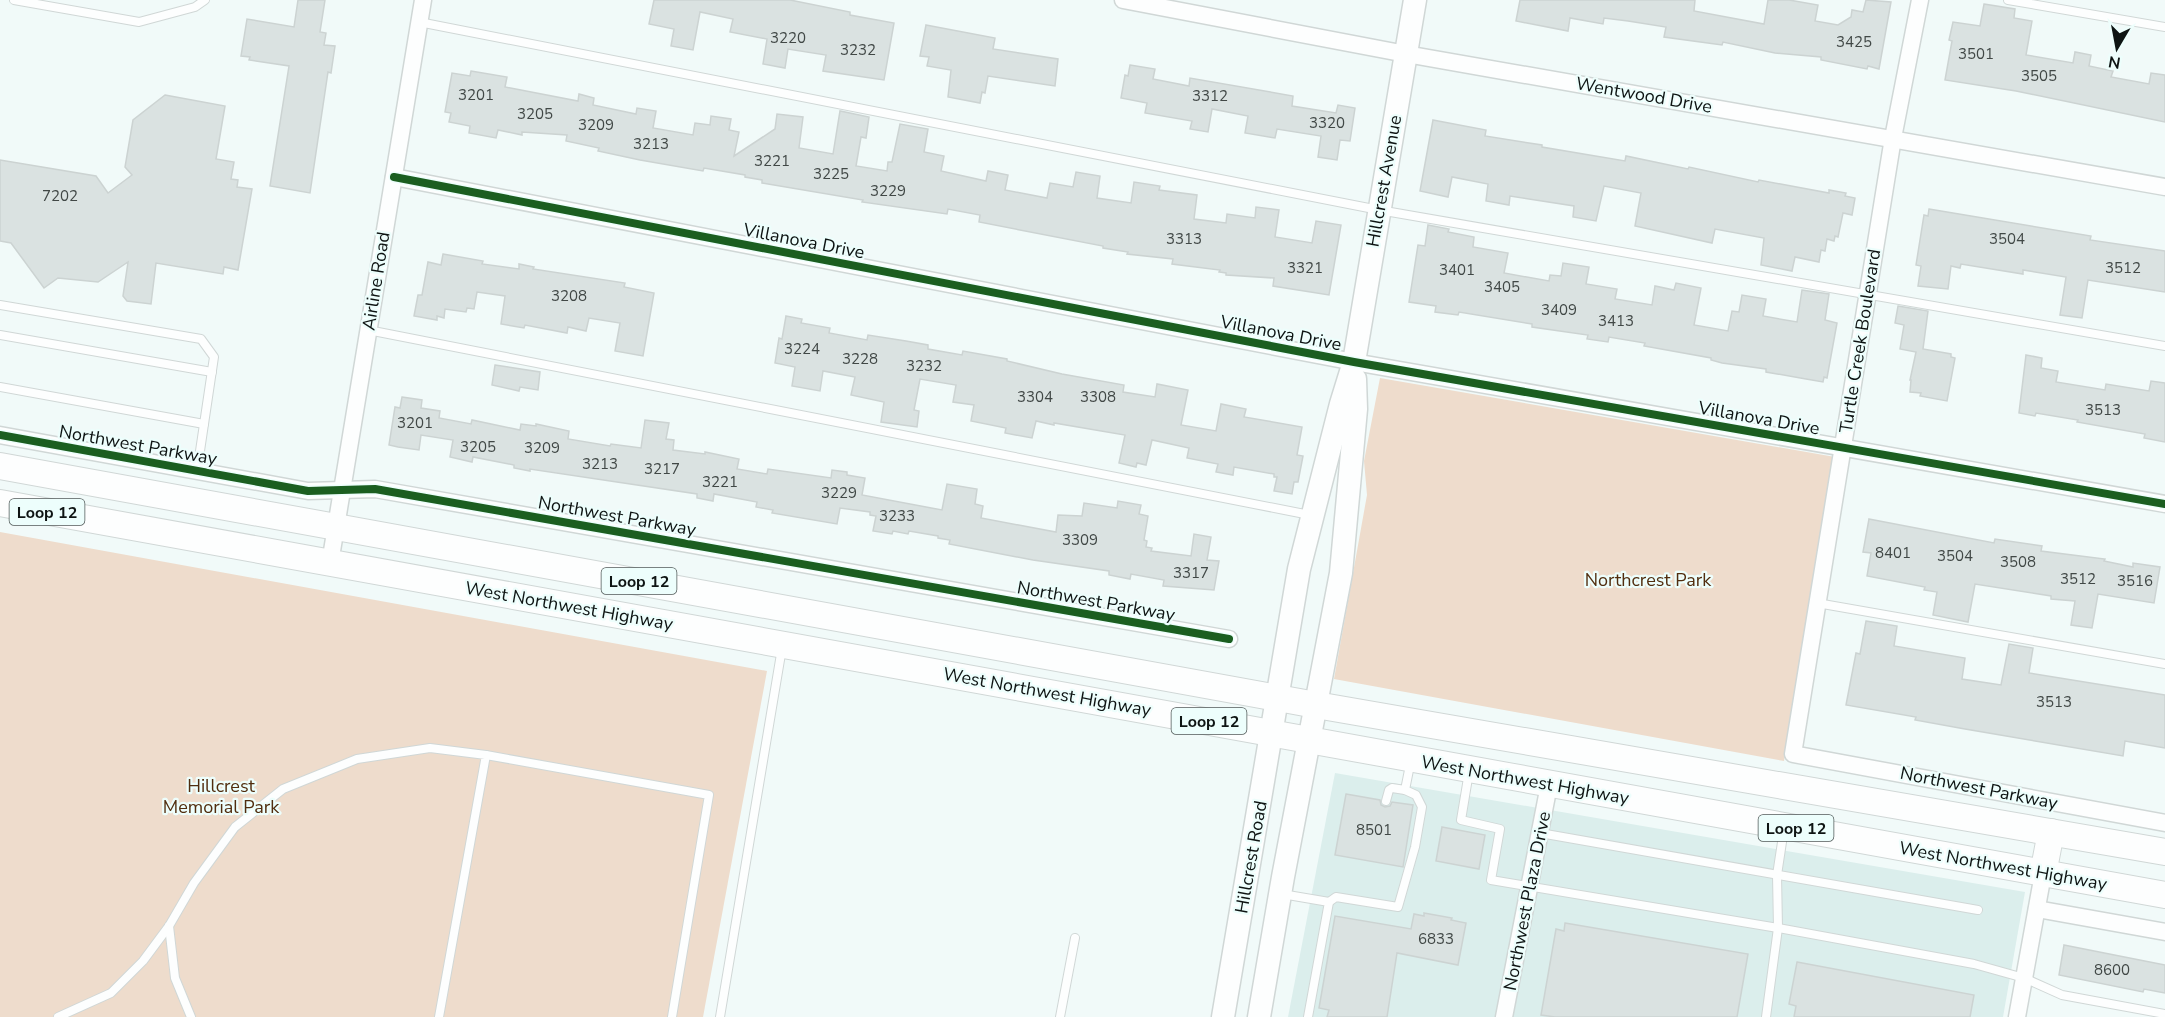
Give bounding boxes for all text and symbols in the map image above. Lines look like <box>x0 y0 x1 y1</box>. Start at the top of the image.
north arrow <box>2087 18 2147 78</box>
house number: 3220 <box>770 28 806 48</box>
house number: 3425 <box>1836 32 1872 52</box>
house number: 3232 <box>840 40 876 60</box>
house number: 3501 <box>1958 44 1994 64</box>
text: N <box>2107 50 2122 74</box>
house number: 3505 <box>2021 66 2057 86</box>
street label: Wentwood Drive <box>1574 71 1714 119</box>
house number: 3201 <box>458 85 494 105</box>
house number: 3312 <box>1192 86 1228 106</box>
house number: 3205 <box>517 104 553 124</box>
house number: 3320 <box>1309 113 1345 133</box>
street label: Hillcrest Avenue <box>1361 113 1407 249</box>
house number: 3209 <box>578 115 614 135</box>
house number: 3213 <box>633 134 669 154</box>
house number: 3221 <box>754 151 790 171</box>
house number: 3225 <box>813 164 849 184</box>
house number: 3229 <box>870 181 906 201</box>
house number: 7202 <box>42 186 78 206</box>
street label: Villanova Drive <box>740 217 867 264</box>
house number: 3313 <box>1166 229 1202 249</box>
house number: 3504 <box>1989 229 2025 249</box>
street label: Airline Road <box>356 230 396 332</box>
street label: Turtle Creek Boulevard <box>1834 247 1886 435</box>
house number: 3321 <box>1287 258 1323 278</box>
house number: 3512 <box>2105 258 2141 278</box>
house number: 3401 <box>1439 260 1475 280</box>
house number: 3405 <box>1484 277 1520 297</box>
house number: 3208 <box>551 286 587 306</box>
house number: 3409 <box>1541 300 1577 320</box>
street label: Villanova Drive <box>1217 309 1344 356</box>
house number: 3413 <box>1598 311 1634 331</box>
house number: 3224 <box>784 339 820 359</box>
house number: 3228 <box>842 349 878 369</box>
house number: 3232 <box>906 356 942 376</box>
house number: 3304 <box>1017 387 1053 407</box>
house number: 3308 <box>1080 387 1116 407</box>
street label: Villanova Drive <box>1695 395 1822 440</box>
house number: 3513 <box>2085 400 2121 420</box>
house number: 3201 <box>397 413 433 433</box>
street label: Northwest Parkway <box>57 419 220 471</box>
house number: 3205 <box>460 437 496 457</box>
house number: 3209 <box>524 438 560 458</box>
house number: 3213 <box>582 454 618 474</box>
house number: 3217 <box>644 459 680 479</box>
house number: 3221 <box>702 472 738 492</box>
house number: 3229 <box>821 483 857 503</box>
street label: Northwest Parkway <box>536 490 699 542</box>
road number: Loop 12 <box>9 499 84 525</box>
house number: 3233 <box>879 506 915 526</box>
house number: 3309 <box>1062 530 1098 550</box>
house number: 8401 <box>1875 543 1911 563</box>
house number: 3504 <box>1937 546 1973 566</box>
house number: 3508 <box>2000 552 2036 572</box>
house number: 3317 <box>1173 563 1209 583</box>
road number: Loop 12 <box>602 568 676 594</box>
park label: Northcrest Park <box>1585 568 1712 592</box>
house number: 3512 <box>2060 569 2096 589</box>
house number: 3516 <box>2117 571 2153 591</box>
street label: Northwest Parkway <box>1015 575 1178 627</box>
street label: West Northwest Highway <box>463 576 676 636</box>
street label: West Northwest Highway <box>941 662 1154 722</box>
house number: 3513 <box>2036 692 2072 712</box>
road number: Loop 12 <box>1172 708 1246 734</box>
street label: West Northwest Highway <box>1419 750 1632 810</box>
street label: Northwest Parkway <box>1898 761 2061 815</box>
park label: Hillcrest Memorial Park <box>163 774 280 819</box>
street label: Hillcrest Road <box>1229 799 1273 915</box>
street label: Northwest Plaza Drive <box>1498 809 1556 993</box>
road number: Loop 12 <box>1758 815 1834 841</box>
house number: 8501 <box>1356 820 1392 840</box>
street label: West Northwest Highway <box>1897 836 2110 896</box>
house number: 6833 <box>1418 929 1454 949</box>
house number: 8600 <box>2094 960 2130 980</box>

